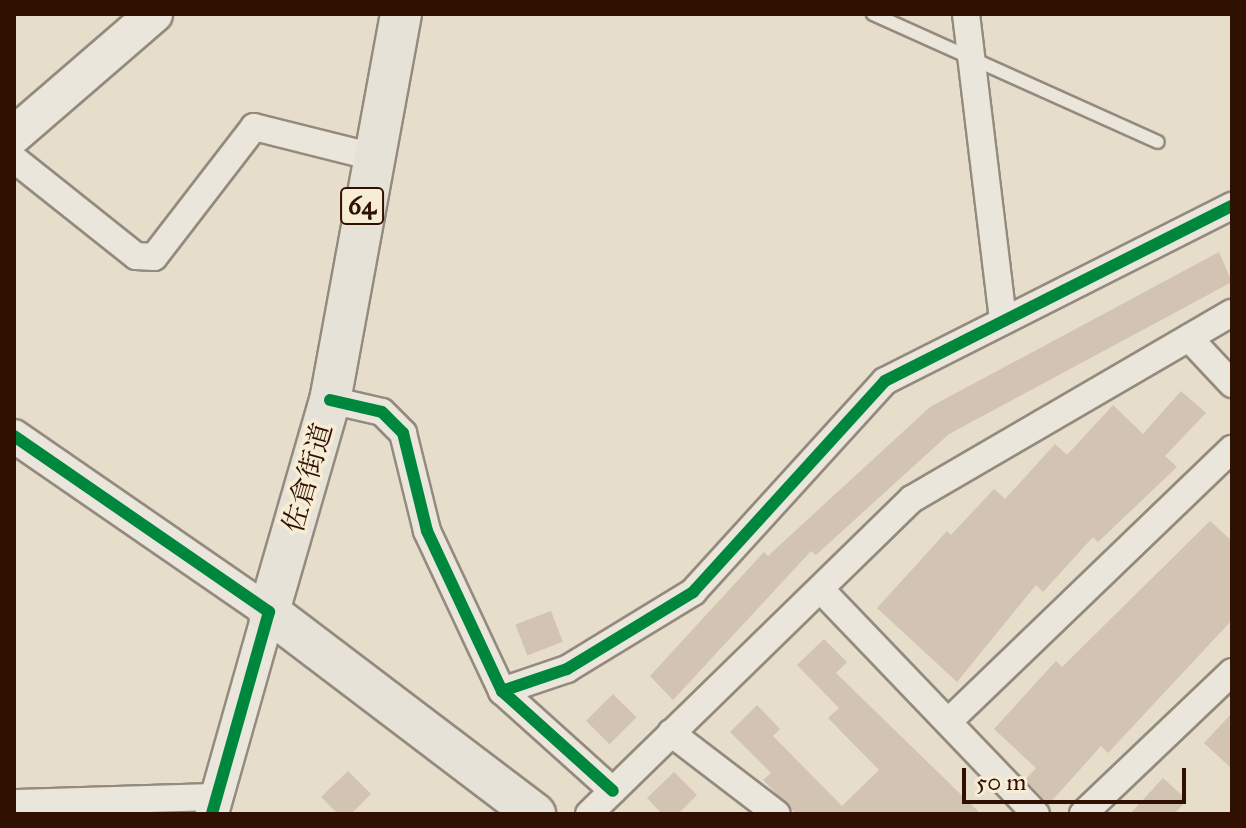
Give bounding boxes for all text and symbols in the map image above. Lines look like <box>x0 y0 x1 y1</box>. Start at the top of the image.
road number: 64 <box>340 184 384 228</box>
street label: 佐倉街道 <box>276 420 340 536</box>
scale bar <box>966 752 1190 802</box>
text: 50 m <box>976 767 1026 797</box>

